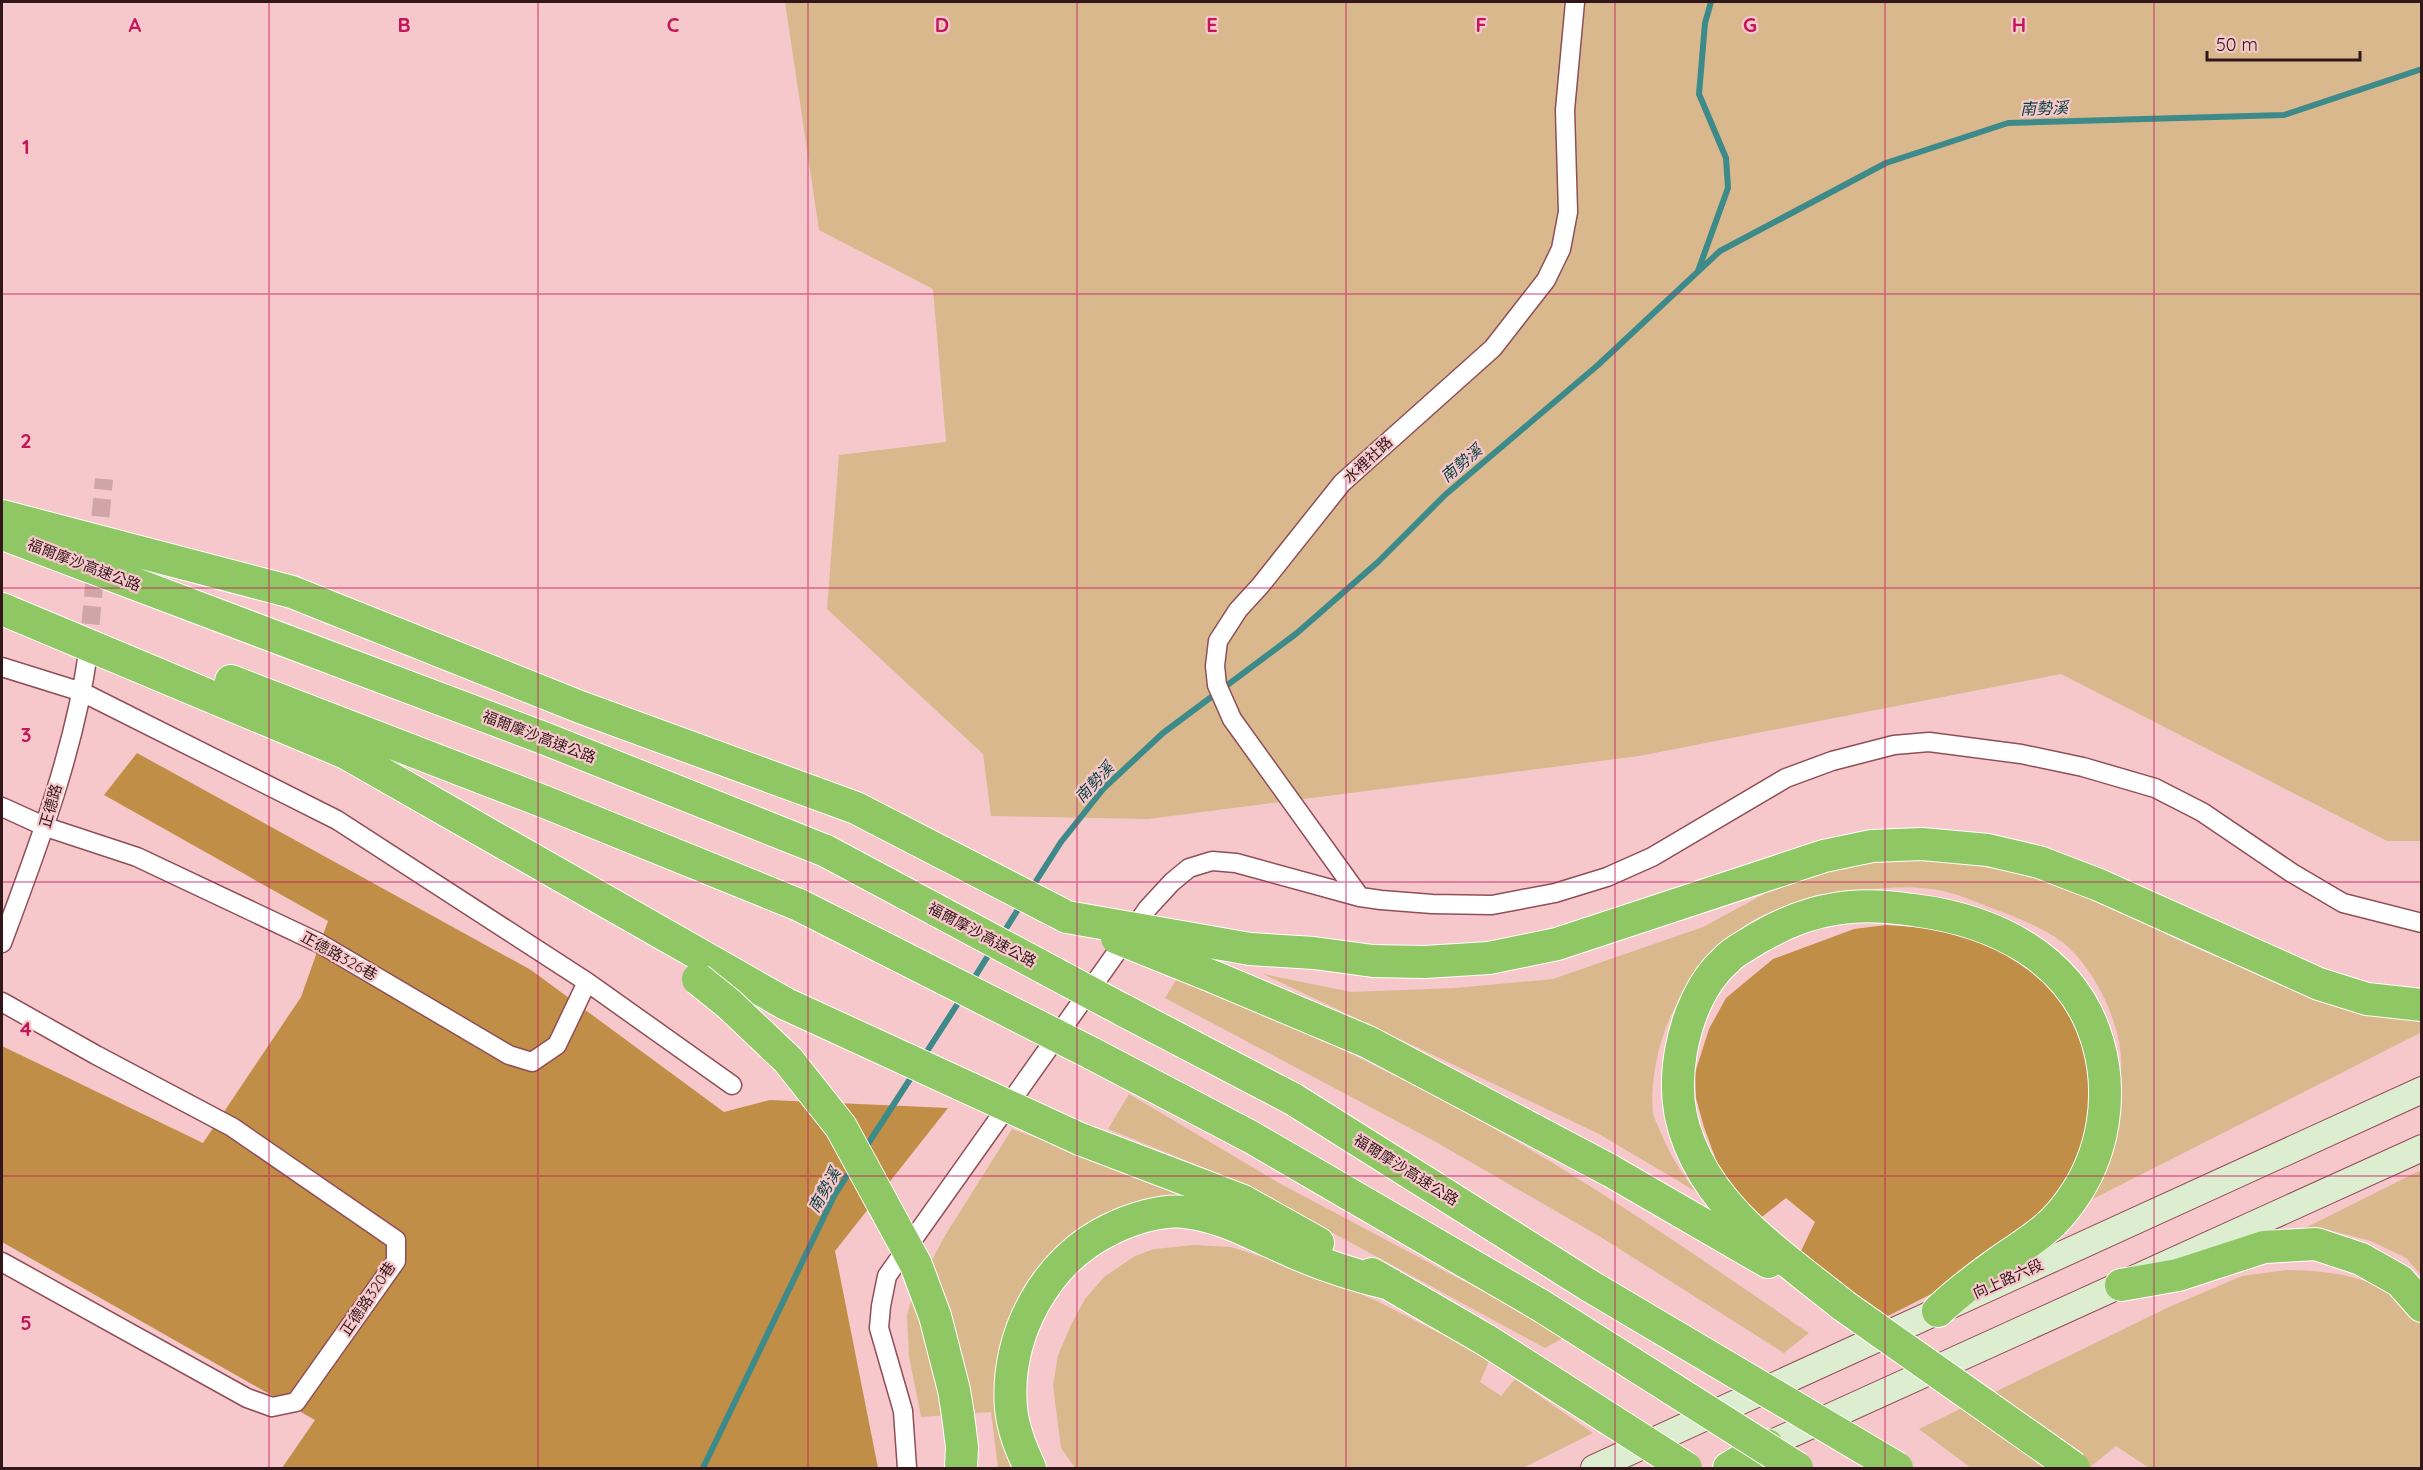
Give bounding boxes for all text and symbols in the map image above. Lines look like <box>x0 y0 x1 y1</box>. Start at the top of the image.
text: A <box>129 12 142 37</box>
text: B <box>397 12 411 37</box>
text: C <box>667 12 680 37</box>
text: D <box>935 12 949 37</box>
text: E <box>1206 12 1218 37</box>
text: F <box>1475 12 1487 37</box>
text: G <box>1743 12 1757 37</box>
text: H <box>2012 12 2026 37</box>
scale bar <box>2207 24 2360 62</box>
text: 50 m <box>2216 33 2258 56</box>
water label: 南勢溪 <box>2020 97 2070 119</box>
text: 1 <box>22 134 30 159</box>
text: 2 <box>20 428 32 453</box>
street label: 水裡社路 <box>1339 432 1396 487</box>
water label: 南勢溪 <box>1436 439 1487 486</box>
street label: 福爾摩沙高速公路 <box>25 534 144 595</box>
street label: 福爾摩沙高速公路 <box>480 706 599 767</box>
text: 3 <box>21 722 31 747</box>
water label: 南勢溪 <box>1070 756 1119 806</box>
street label: 正德路 <box>35 782 66 830</box>
street label: 福爾摩沙高速公路 <box>925 898 1040 971</box>
street label: 正德路326巷 <box>298 927 381 984</box>
text: 4 <box>20 1016 32 1041</box>
street label: 福爾摩沙高速公路 <box>1350 1130 1462 1209</box>
water label: 南勢溪 <box>804 1162 845 1216</box>
street label: 向上路六段 <box>1970 1255 2046 1302</box>
street label: 正德路320巷 <box>336 1258 399 1339</box>
text: 5 <box>20 1310 32 1335</box>

